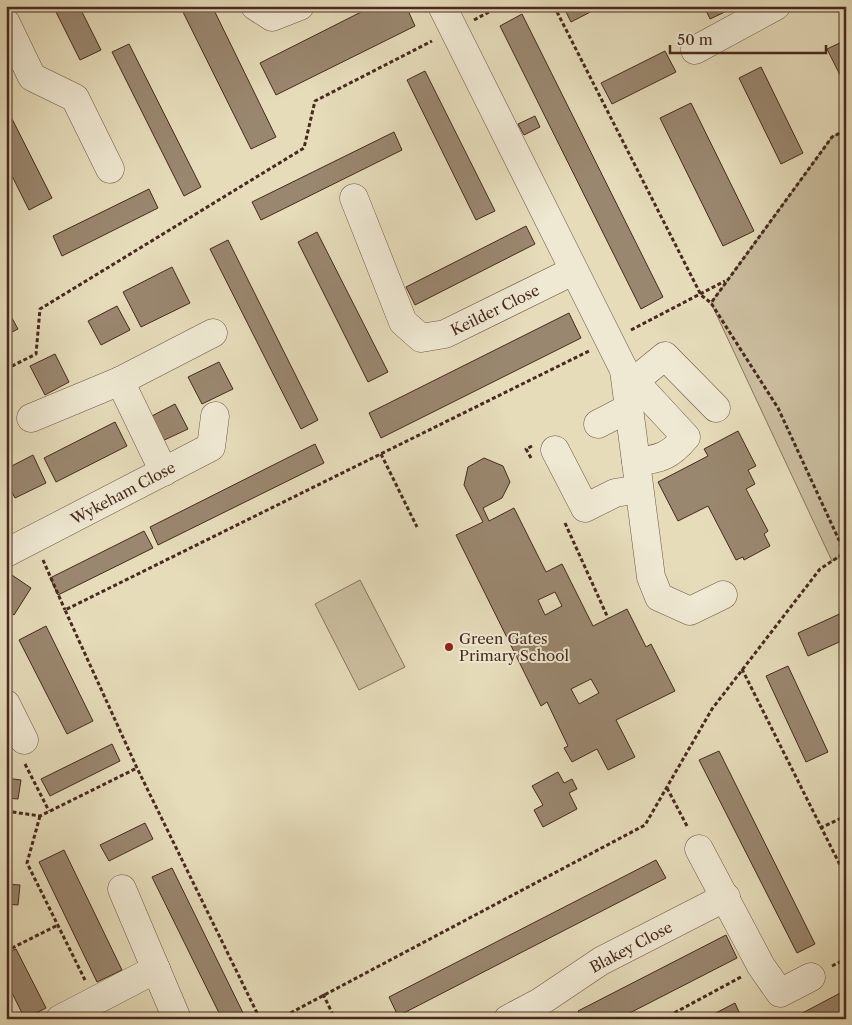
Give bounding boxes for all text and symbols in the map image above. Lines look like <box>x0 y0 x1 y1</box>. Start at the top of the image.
scale bar <box>670 22 826 54</box>
text: 50 m <box>677 30 713 49</box>
street label: Keilder Close <box>448 280 542 340</box>
street label: Wykeham Close <box>67 457 179 529</box>
place label: Green Gates Primary School <box>459 629 570 665</box>
marker: Green Gates Primary School <box>443 641 455 653</box>
street label: Blakey Close <box>586 917 676 977</box>

